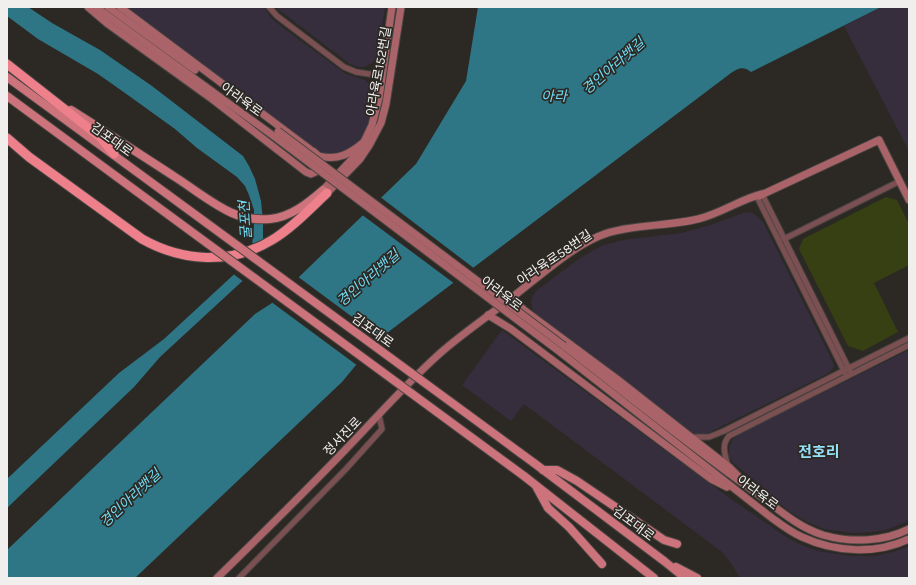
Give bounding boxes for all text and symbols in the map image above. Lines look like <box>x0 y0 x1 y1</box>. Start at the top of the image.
street label: 아라육로152번길 <box>363 25 394 117</box>
water label: 경인아라뱃길 <box>579 34 649 98</box>
street label: 아라육로 <box>218 79 265 120</box>
water label: 아라 <box>541 88 569 105</box>
street label: 김포대로 <box>88 119 135 160</box>
water label: 굴포천 <box>236 199 255 240</box>
street label: 아라육로58번길 <box>514 227 595 288</box>
water label: 경인아라뱃길 <box>334 246 404 310</box>
street label: 아라육로 <box>478 273 525 314</box>
street label: 김포대로 <box>349 310 396 351</box>
street label: 정서진로 <box>320 414 364 459</box>
district label: 전호리 <box>798 443 840 461</box>
water label: 경인아라뱃길 <box>96 465 165 531</box>
street label: 아라육로 <box>734 472 781 513</box>
street label: 김포대로 <box>610 503 657 544</box>

